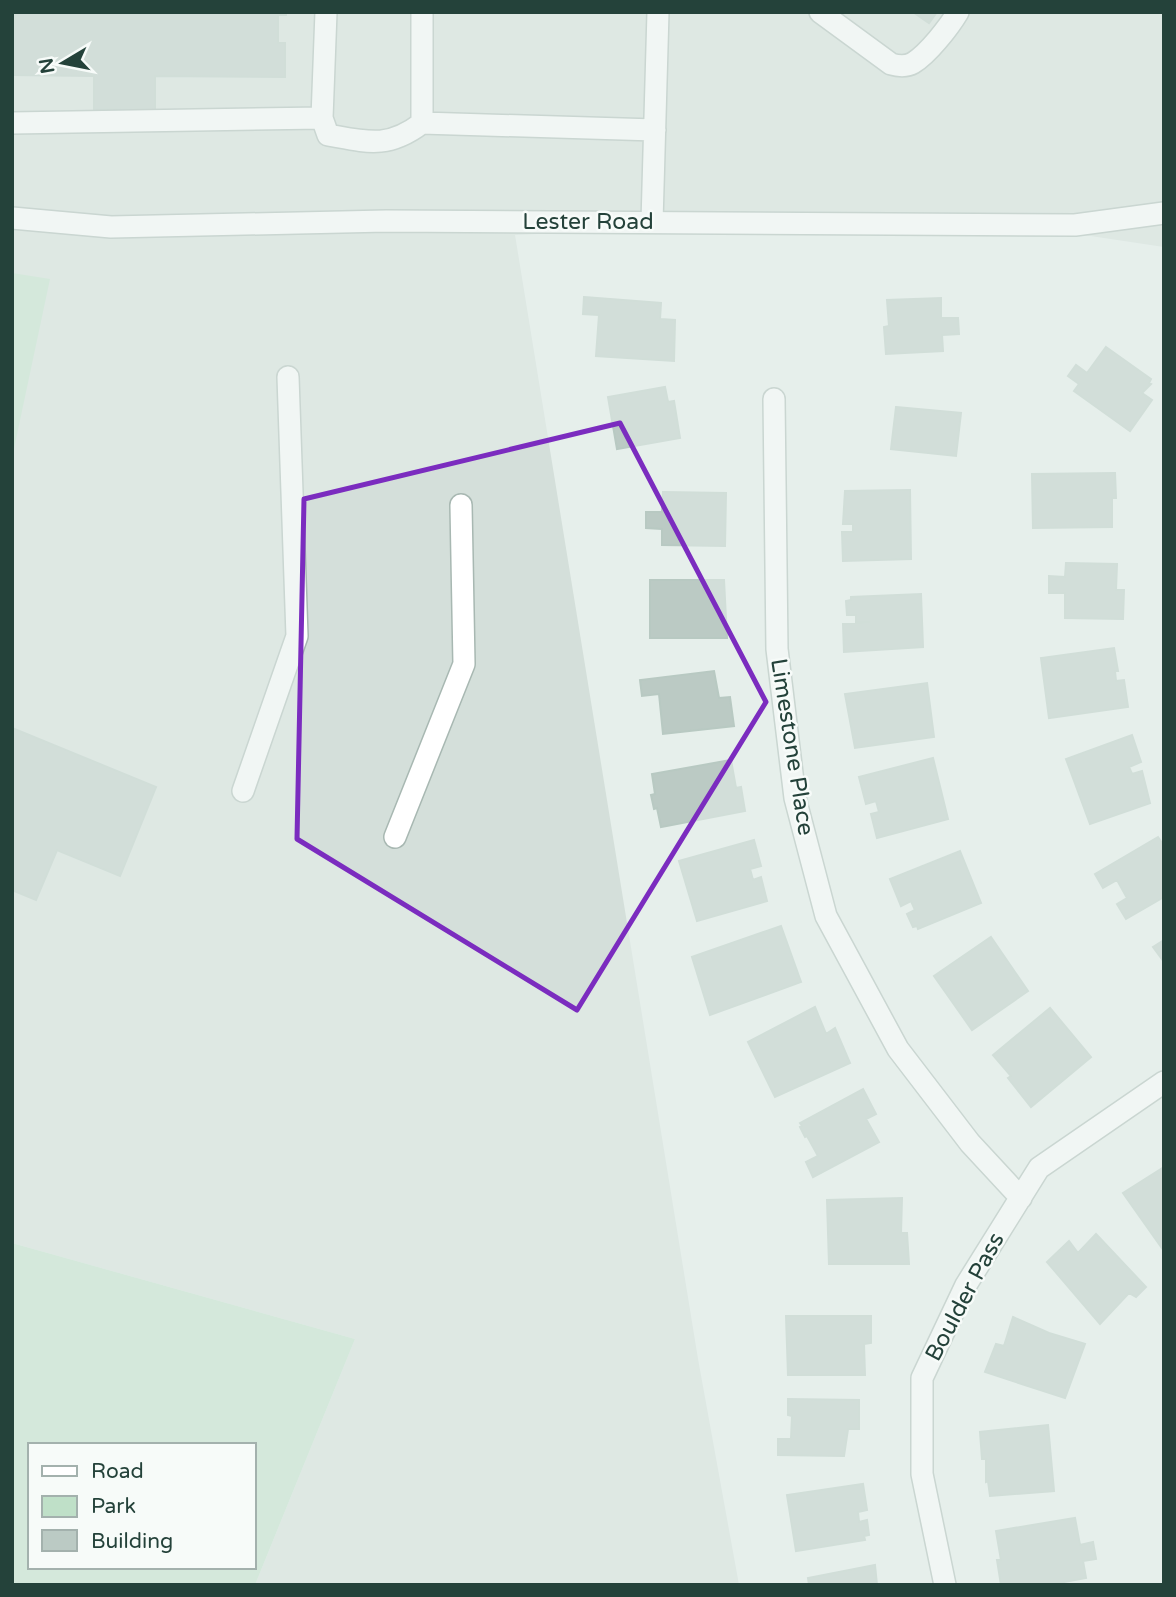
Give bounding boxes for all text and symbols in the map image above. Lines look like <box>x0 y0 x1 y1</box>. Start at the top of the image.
north arrow <box>28 28 98 98</box>
text: N <box>35 56 59 75</box>
street label: Lester Road <box>522 208 654 236</box>
street label: Limestone Place <box>764 656 820 838</box>
street label: Boulder Pass <box>919 1228 1011 1366</box>
legend <box>28 1443 256 1569</box>
text: Road <box>91 1459 144 1484</box>
text: Park <box>91 1494 136 1519</box>
text: Building <box>91 1529 173 1554</box>

